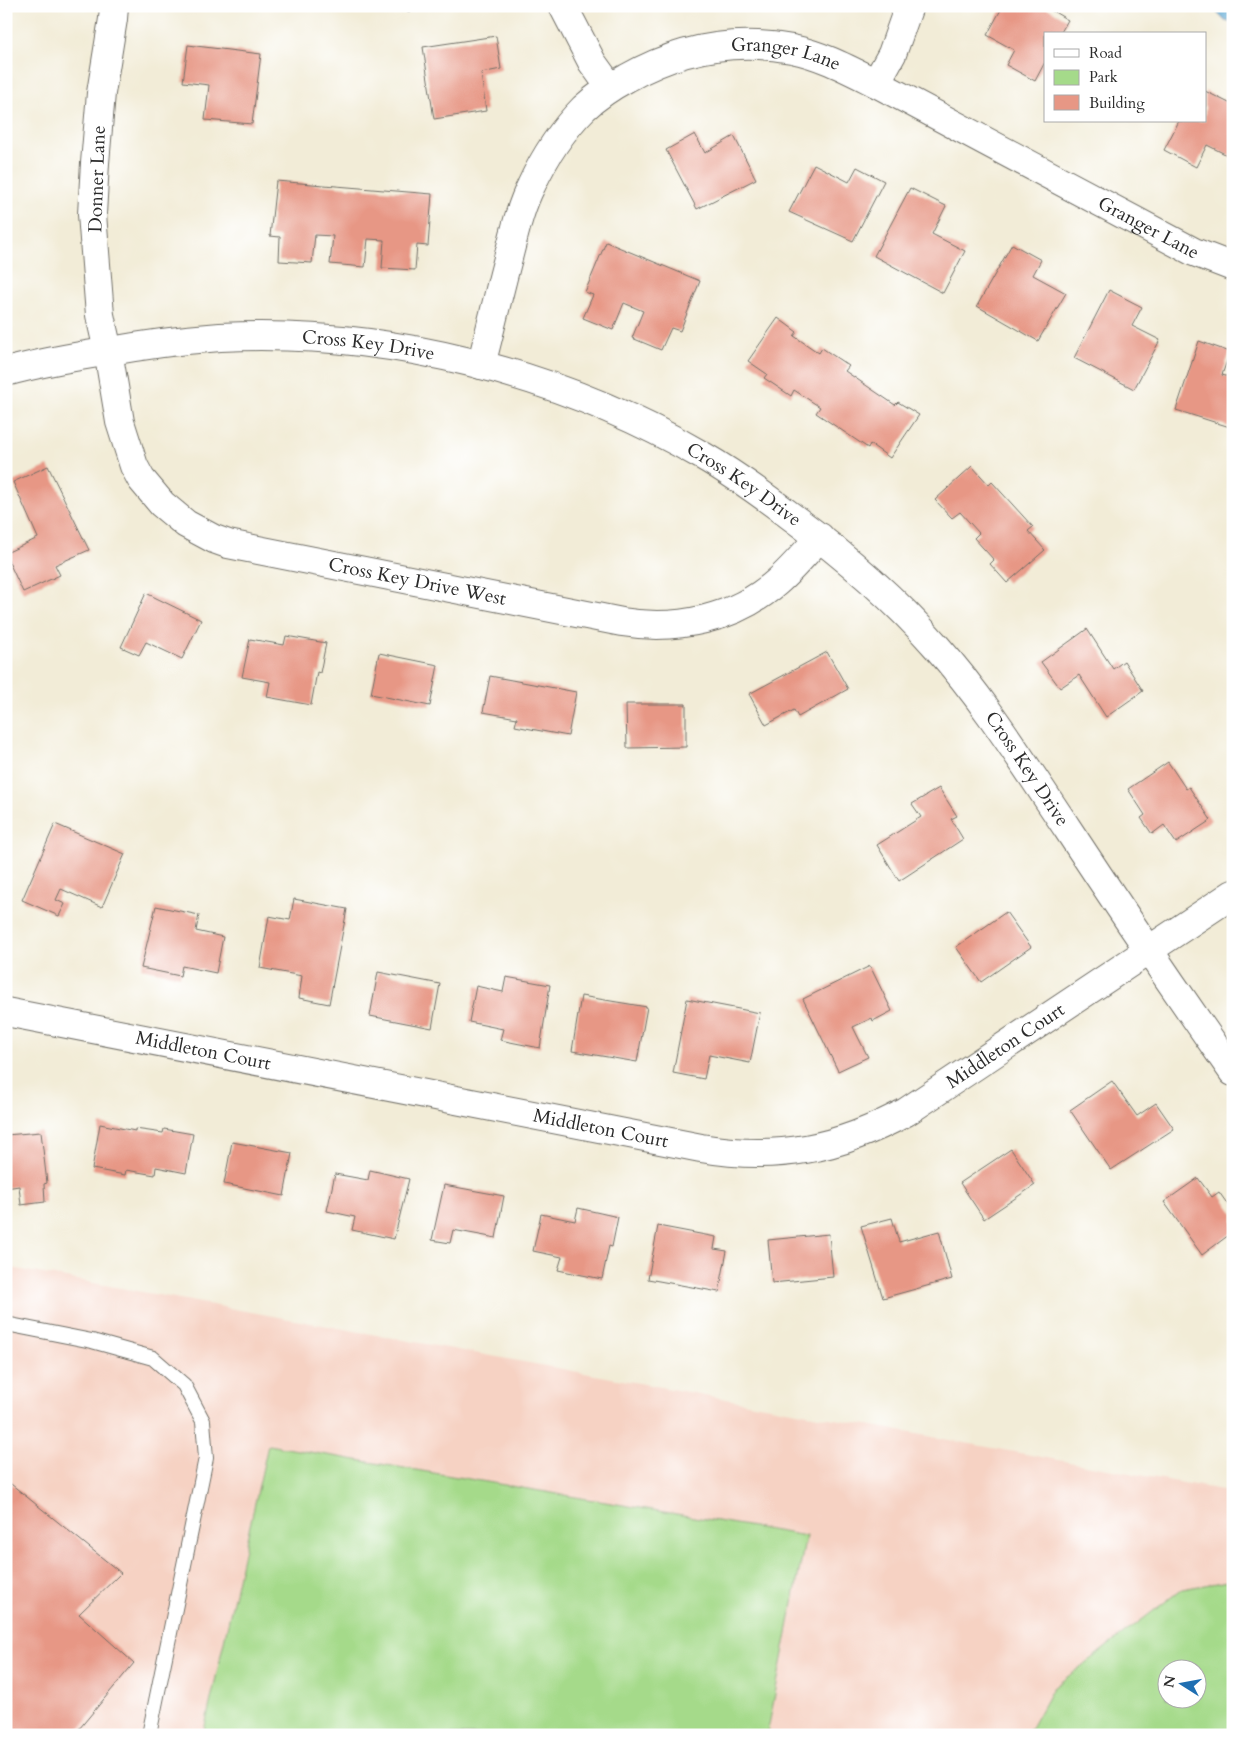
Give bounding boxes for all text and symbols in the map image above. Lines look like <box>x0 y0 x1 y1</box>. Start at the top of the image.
street label: Granger Lane <box>730 32 845 77</box>
legend <box>1044 32 1206 122</box>
text: Road <box>1089 43 1122 63</box>
text: Park <box>1089 67 1118 87</box>
text: Building <box>1089 93 1145 113</box>
street label: Donner Lane <box>82 125 112 233</box>
street label: Granger Lane <box>1093 190 1204 265</box>
street label: Cross Key Drive <box>301 324 437 367</box>
street label: Cross Key Drive <box>682 436 807 533</box>
street label: Cross Key Drive West <box>326 551 508 612</box>
street label: Cross Key Drive <box>979 706 1075 831</box>
street label: Middleton Court <box>941 997 1070 1095</box>
street label: Middleton Court <box>133 1025 273 1077</box>
street label: Middleton Court <box>531 1102 671 1154</box>
north arrow <box>1156 1658 1206 1708</box>
text: N <box>1159 1674 1180 1689</box>

